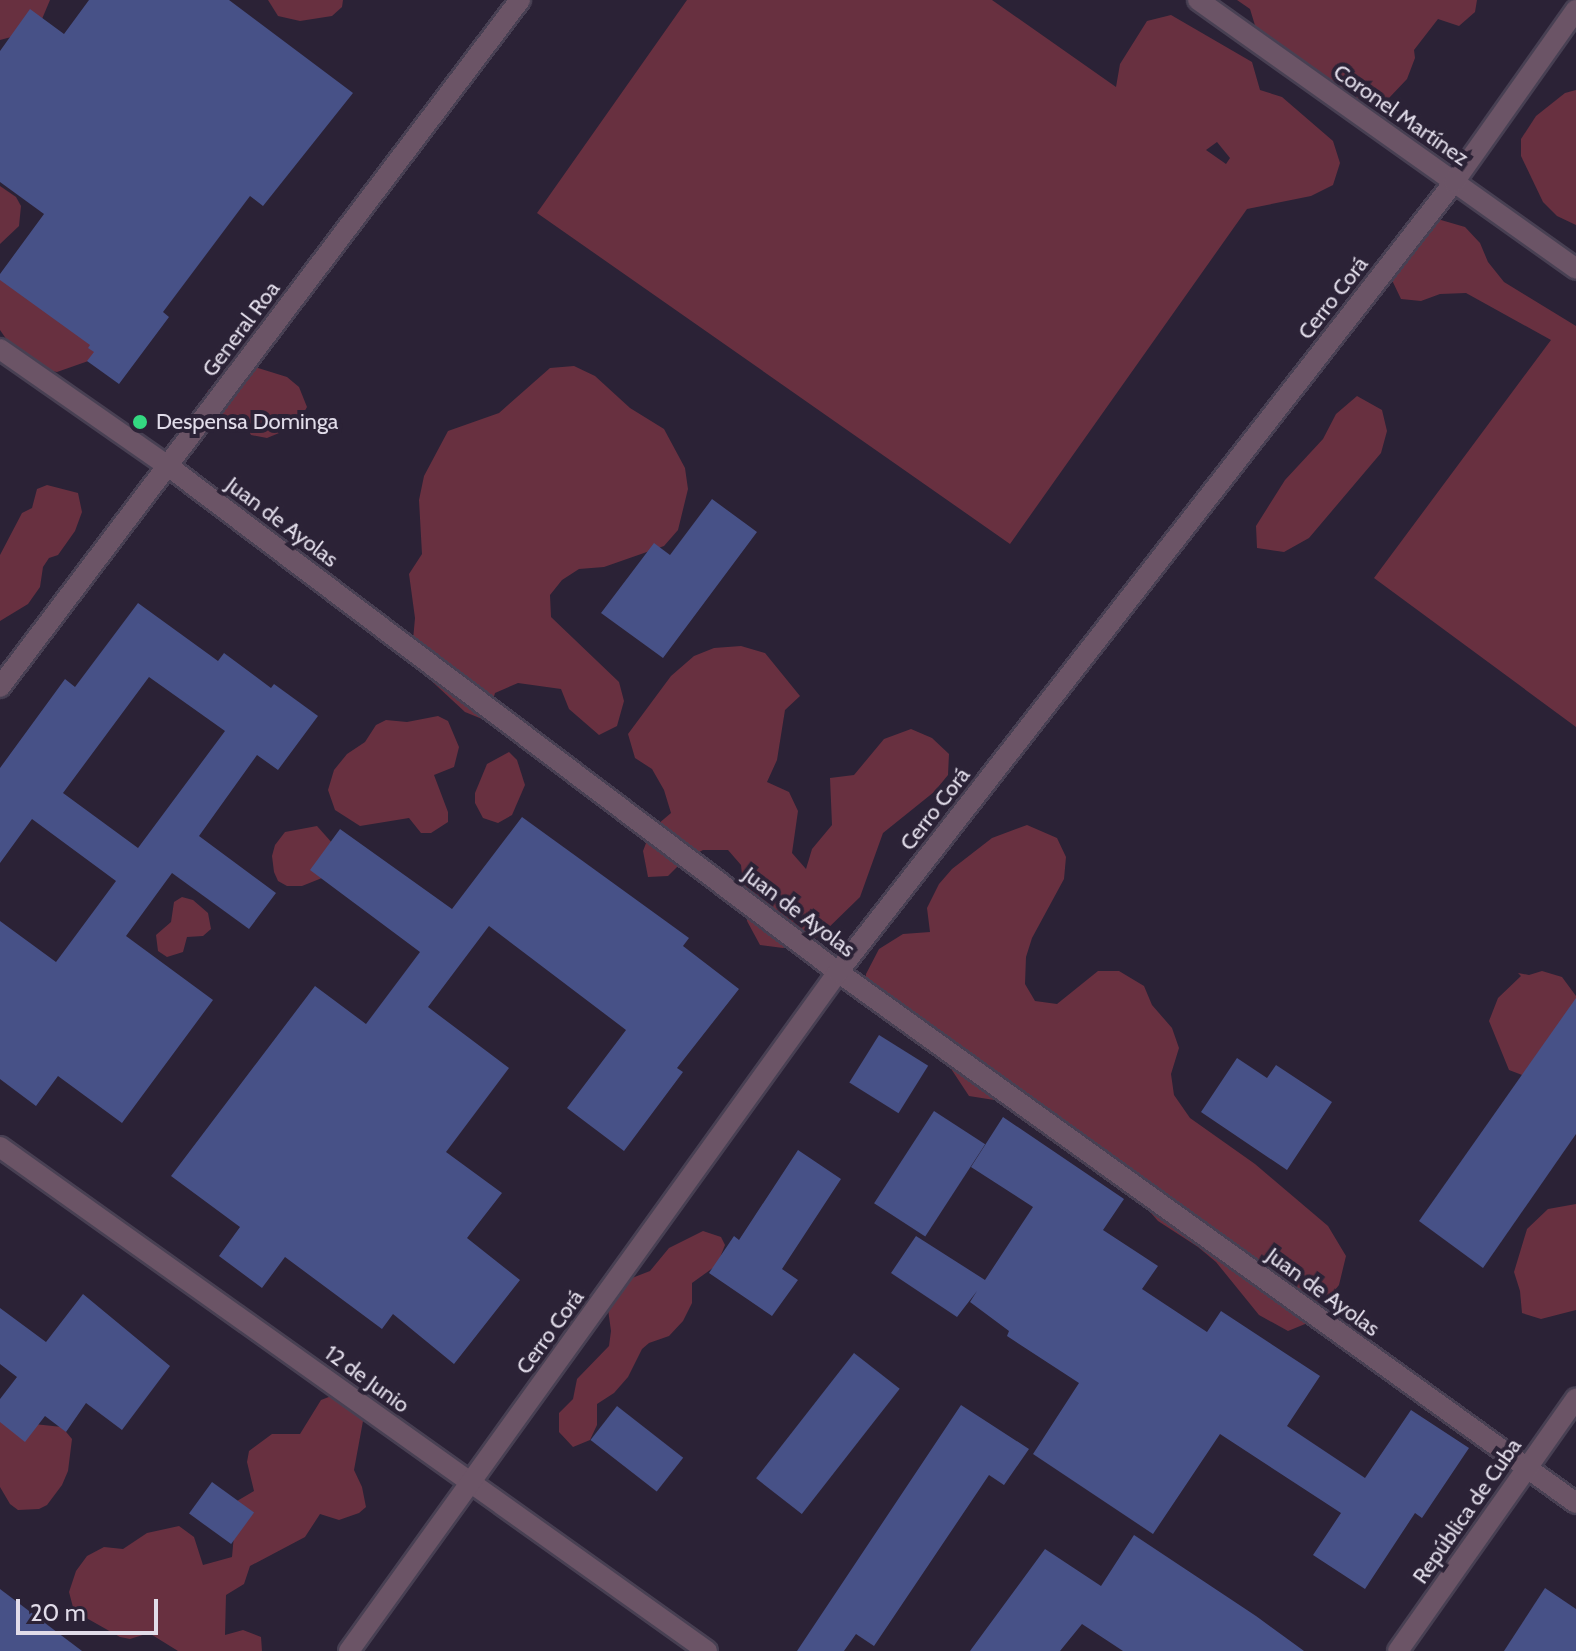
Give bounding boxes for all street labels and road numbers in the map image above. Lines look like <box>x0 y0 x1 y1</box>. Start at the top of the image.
street label: Coronel Martínez <box>1328 59 1474 171</box>
street label: Cerro Corá <box>1292 251 1374 345</box>
street label: General Roa <box>197 276 285 382</box>
street label: Juan de Ayolas <box>221 471 343 573</box>
street label: Cerro Corá <box>894 762 976 856</box>
street label: Juan de Ayolas <box>738 861 860 963</box>
street label: Juan de Ayolas <box>1261 1242 1385 1342</box>
street label: Cerro Corá <box>511 1285 589 1379</box>
street label: 12 de Junio <box>320 1340 414 1418</box>
street label: República de Cuba <box>1407 1433 1527 1589</box>

